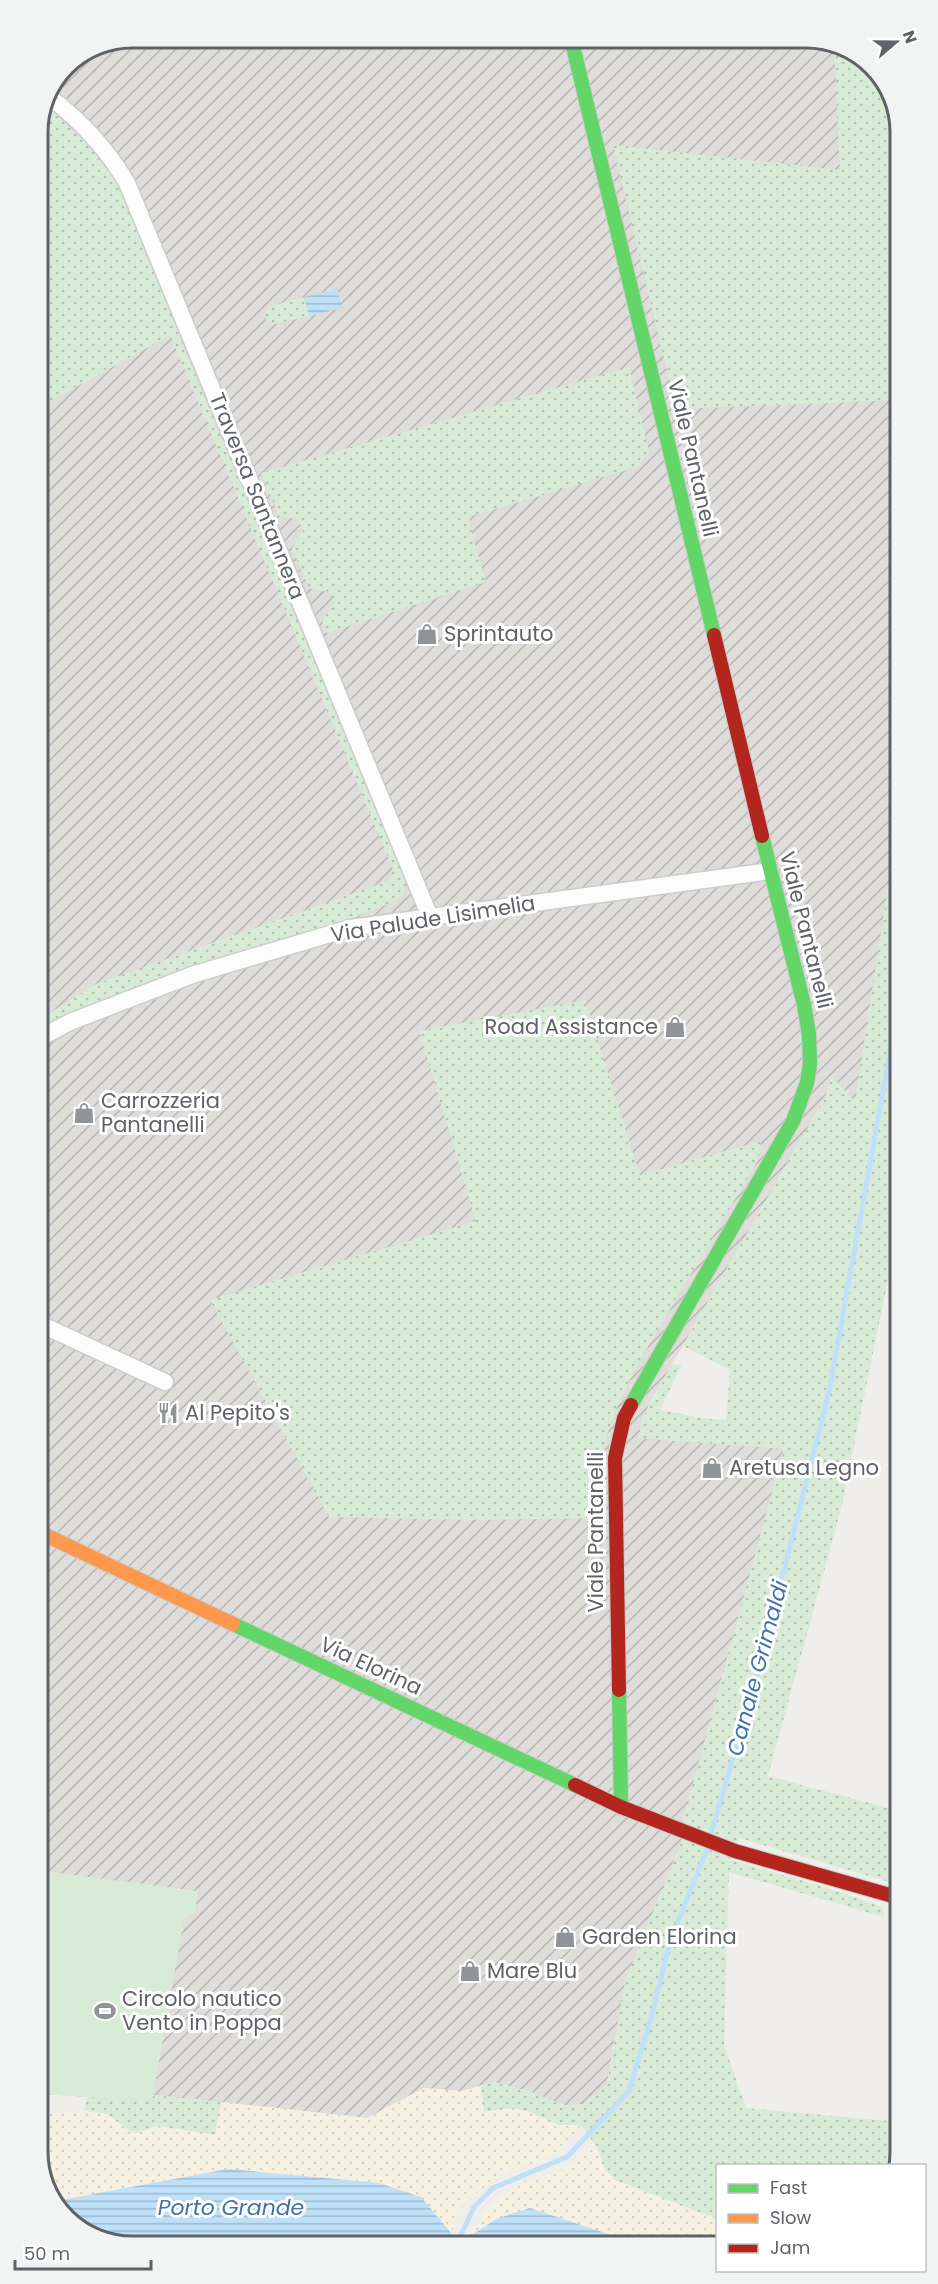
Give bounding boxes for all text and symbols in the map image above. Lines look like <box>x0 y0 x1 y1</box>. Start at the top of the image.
north arrow <box>866 12 926 72</box>
text: N <box>897 27 922 47</box>
street label: Viale Pantanelli <box>661 376 726 540</box>
street label: Traversa Santannera <box>203 388 312 603</box>
place label: Sprintauto <box>444 619 553 648</box>
shop icon: Sprintauto <box>415 622 439 646</box>
street label: Viale Pantanelli <box>773 848 840 1011</box>
street label: Via Palude Lisimelia <box>329 888 537 949</box>
place label: Road Assistance <box>485 1012 658 1041</box>
shop icon: Road Assistance <box>663 1015 687 1039</box>
place label: Carrozzeria Pantanelli <box>101 1086 220 1139</box>
shop icon: Carrozzeria Pantanelli <box>72 1101 96 1125</box>
place label: Al Pepito's <box>185 1398 290 1427</box>
restaurant icon: Al Pepito's <box>156 1401 180 1425</box>
street label: Viale Pantanelli <box>581 1452 610 1612</box>
place label: Aretusa Legno <box>729 1453 879 1482</box>
shop icon: Aretusa Legno <box>700 1456 724 1480</box>
water label: Canale Grimaldi <box>719 1576 796 1759</box>
street label: Via Elorina <box>316 1629 427 1702</box>
place label: Garden Elorina <box>582 1922 737 1951</box>
shop icon: Garden Elorina <box>553 1925 577 1949</box>
place label: Mare Blu <box>487 1956 577 1985</box>
shop icon: Mare Blu <box>458 1959 482 1983</box>
place label: Circolo nautico Vento in Poppa <box>122 1984 282 2037</box>
sports icon: Circolo nautico Vento in Poppa <box>93 1999 117 2023</box>
legend <box>716 2164 926 2272</box>
text: Fast <box>770 2175 807 2200</box>
water label: Porto Grande <box>158 2192 304 2223</box>
text: Slow <box>770 2205 812 2230</box>
scale bar <box>15 2233 152 2271</box>
text: Jam <box>770 2235 810 2260</box>
text: 50 m <box>24 2241 70 2266</box>

